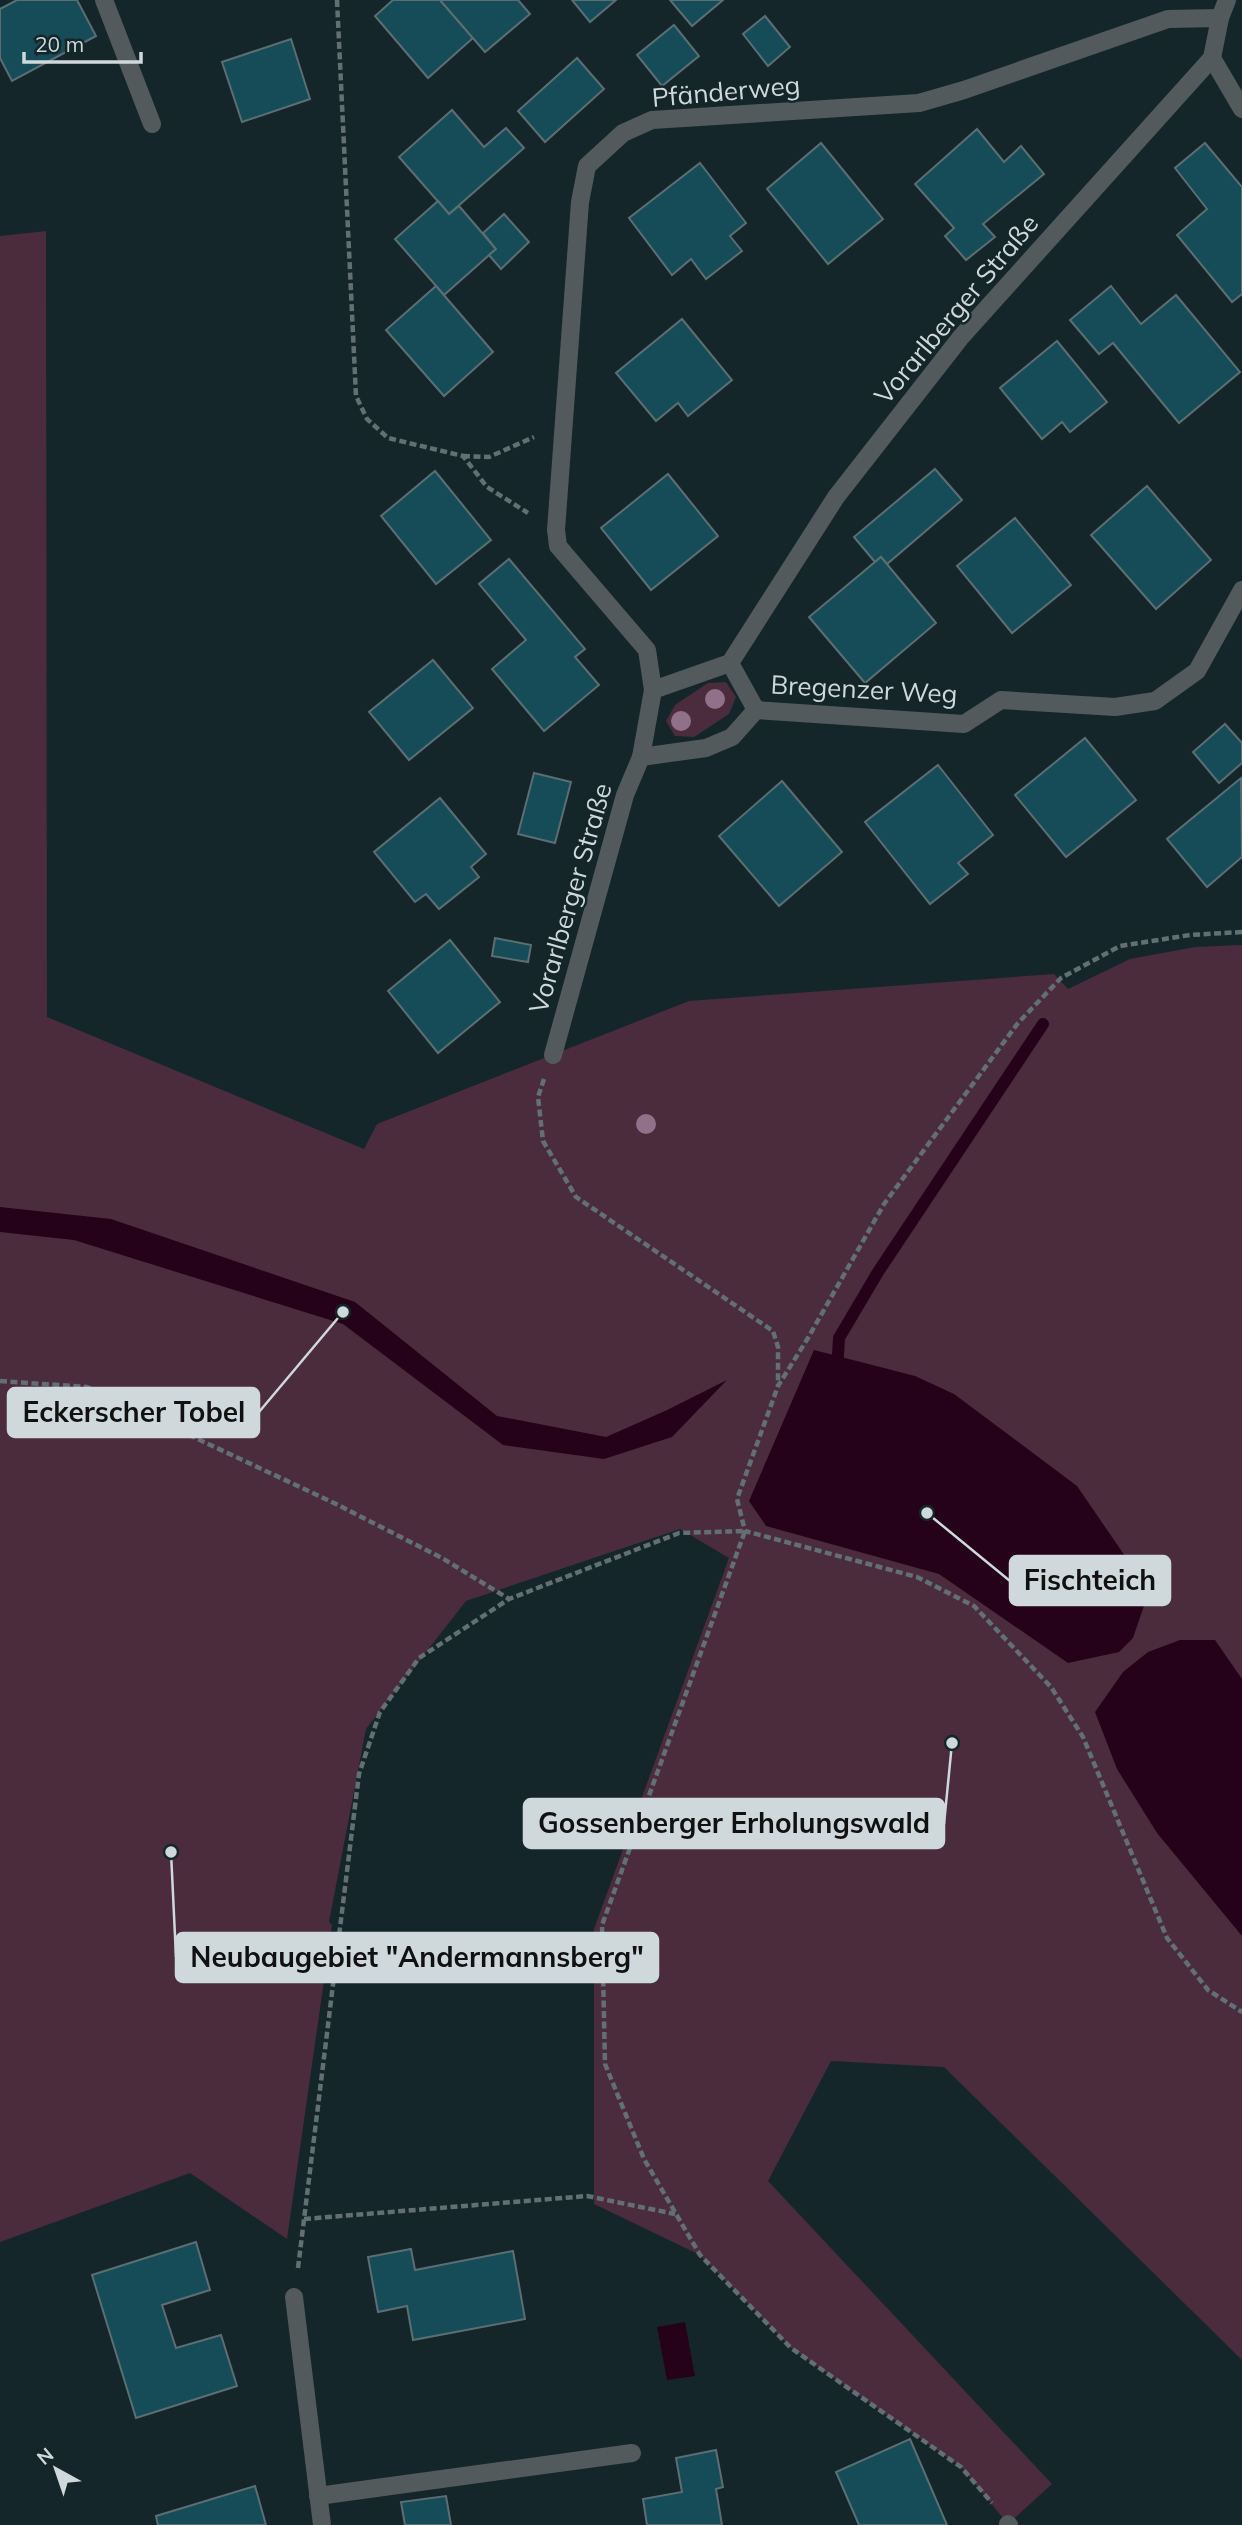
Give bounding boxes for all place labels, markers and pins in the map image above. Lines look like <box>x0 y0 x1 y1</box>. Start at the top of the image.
callout: Eckerscher Tobel <box>8 1388 259 1437</box>
callout: Fischteich <box>1010 1556 1170 1605</box>
callout: Gossenberger Erholungswald <box>524 1799 944 1848</box>
callout: Neubaugebiet "Andermannsberg" <box>176 1933 658 1982</box>

